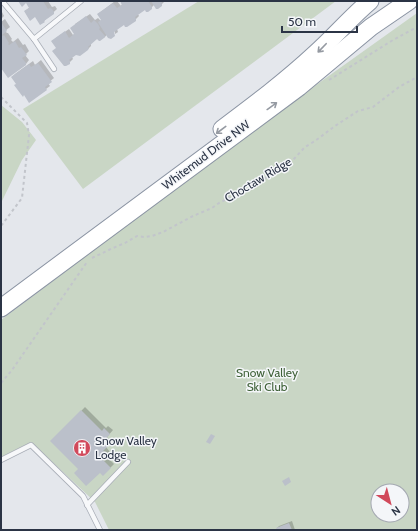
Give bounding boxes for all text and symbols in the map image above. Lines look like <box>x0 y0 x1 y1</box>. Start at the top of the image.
scale bar <box>282 8 357 34</box>
text: 50 m <box>288 14 316 29</box>
one-way arrow <box>317 43 327 53</box>
one-way arrow <box>267 102 278 110</box>
street label: Whitemud Drive NW <box>159 116 253 193</box>
one-way arrow <box>215 125 226 134</box>
street label: Choctaw Ridge <box>222 154 294 205</box>
park label: Snow Valley Ski Club <box>236 365 298 394</box>
place label: Snow Valley Lodge <box>95 433 157 462</box>
building icon: Snow Valley Lodge <box>72 438 92 458</box>
north arrow <box>370 483 410 523</box>
text: N <box>389 503 403 519</box>

